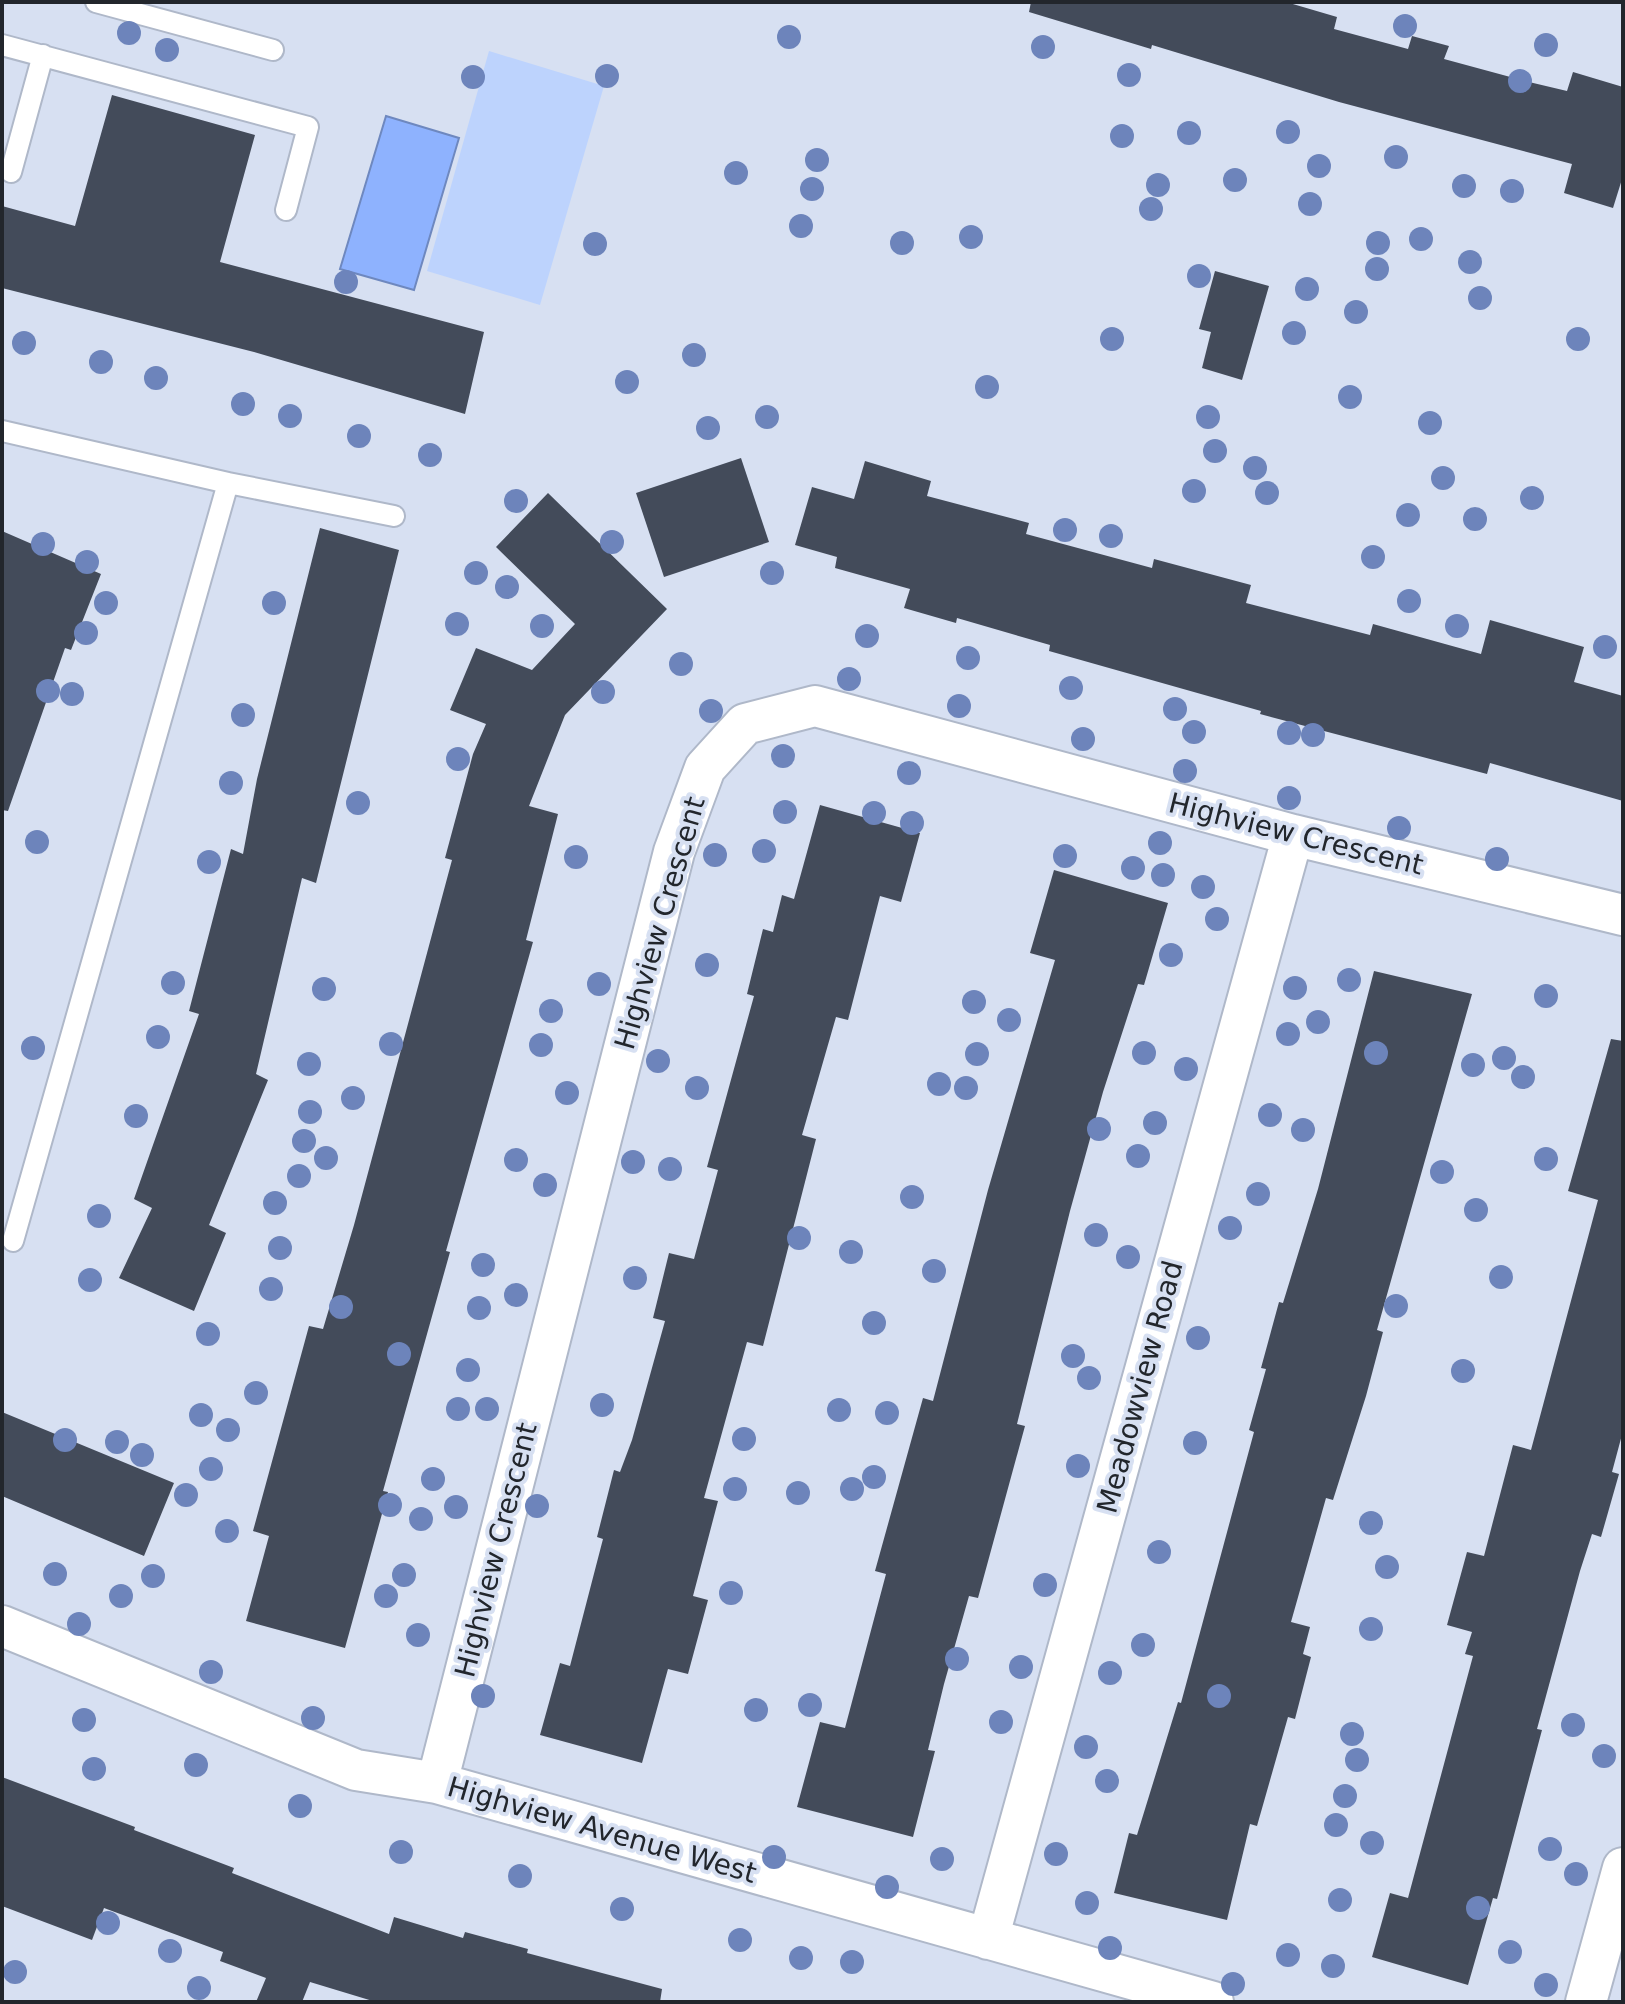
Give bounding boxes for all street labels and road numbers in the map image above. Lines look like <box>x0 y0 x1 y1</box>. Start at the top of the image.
street label: Highview Crescent <box>1165 786 1427 882</box>
street label: Highview Crescent <box>608 793 712 1053</box>
street label: Meadowview Road <box>1090 1257 1190 1517</box>
street label: Highview Crescent <box>448 1419 544 1681</box>
street label: Highview Avenue West <box>444 1770 760 1890</box>

